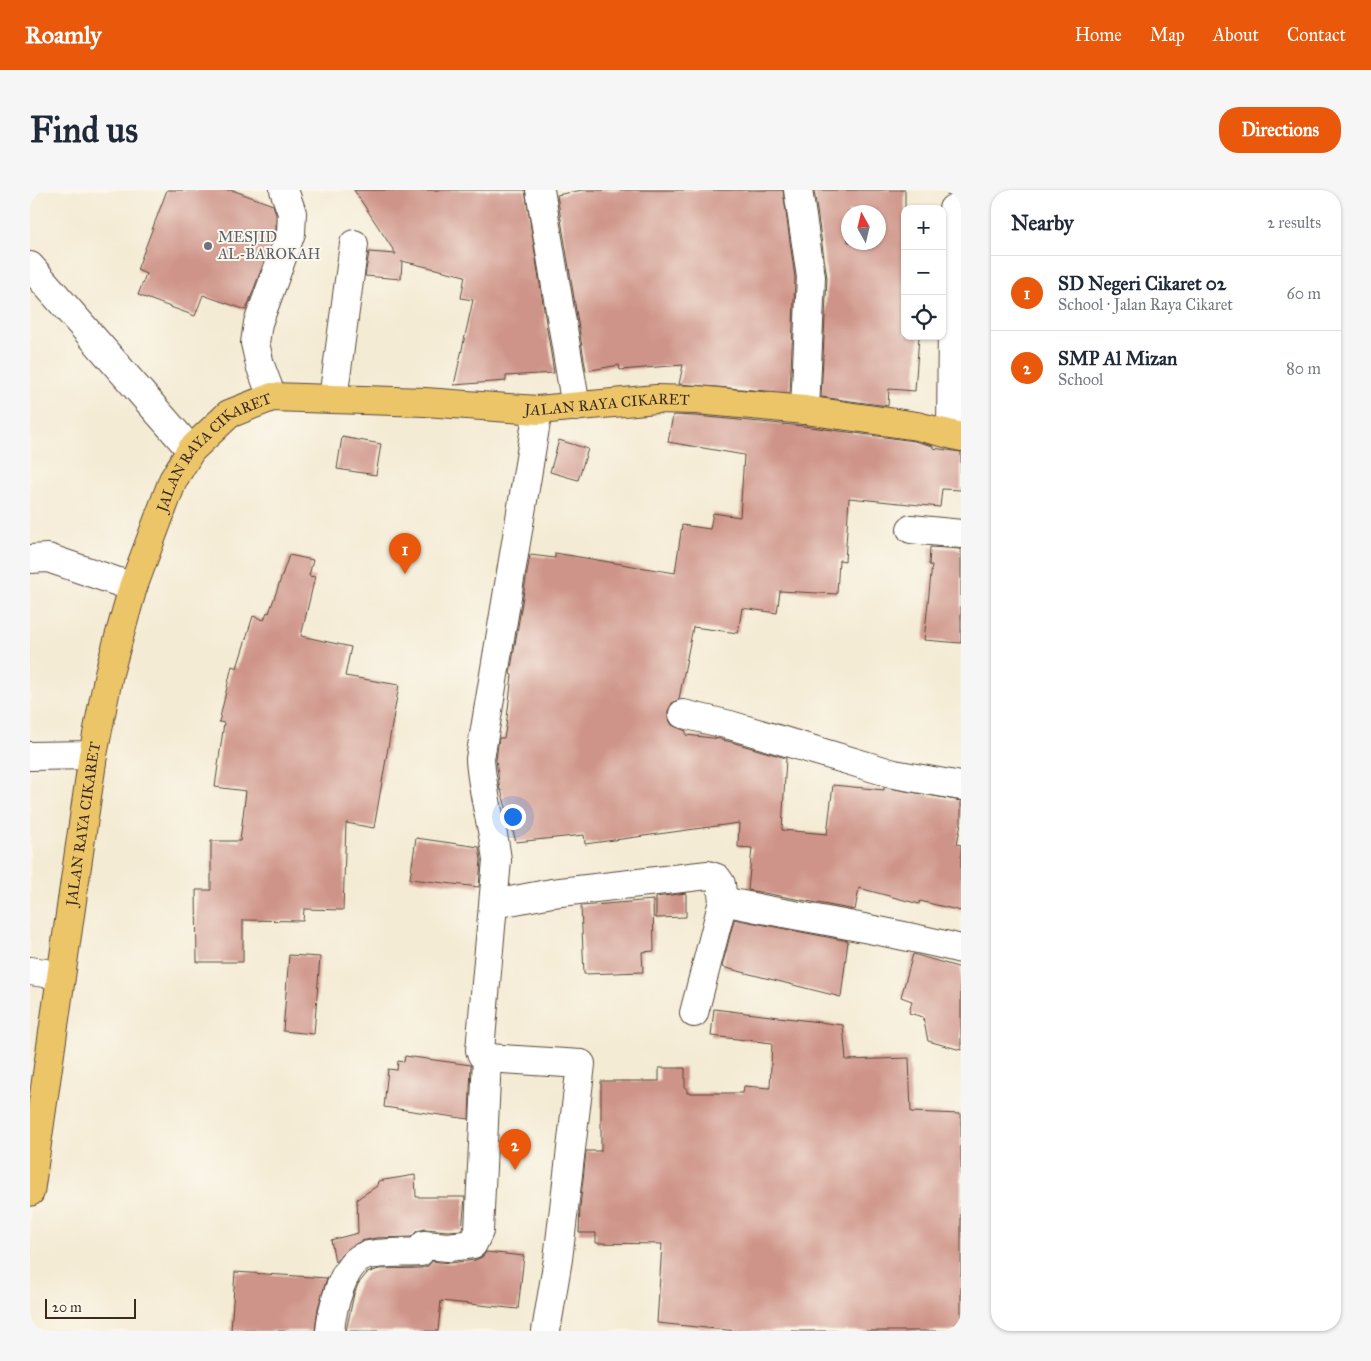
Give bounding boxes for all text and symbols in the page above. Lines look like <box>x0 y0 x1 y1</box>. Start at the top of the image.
text: Roamly <box>25 20 102 50</box>
text: Home <box>1075 24 1122 46</box>
text: Map <box>1150 24 1185 46</box>
text: About <box>1213 24 1259 46</box>
text: Contact <box>1287 24 1346 46</box>
button: Directions <box>1219 107 1341 153</box>
text: Find us <box>30 109 138 152</box>
north arrow <box>841 205 886 250</box>
map controls <box>901 205 946 340</box>
button: + <box>901 205 946 250</box>
text: Nearby <box>1011 210 1074 236</box>
text: 2 results <box>1267 213 1321 232</box>
place label: MESJID AL-BAROKAH <box>217 228 321 263</box>
marker: MESJID AL-BAROKAH <box>202 240 214 252</box>
button: − <box>901 250 946 295</box>
text: SD Negeri Cikaret 02 <box>1058 272 1226 295</box>
text: 1 <box>1024 284 1030 303</box>
text: 60 m <box>1287 284 1321 303</box>
button: locate <box>901 295 946 340</box>
text: School · Jalan Raya Cikaret <box>1058 295 1233 314</box>
text: SMP Al Mizan <box>1058 347 1177 370</box>
text: 2 <box>1023 359 1031 378</box>
text: 80 m <box>1286 359 1321 378</box>
text: School <box>1058 370 1103 389</box>
street label: JALAN RAYA CIKARET <box>152 389 274 517</box>
street label: JALAN RAYA CIKARET <box>522 390 690 419</box>
pin: 1 <box>389 533 421 574</box>
street label: JALAN RAYA CIKARET <box>62 740 104 909</box>
your location <box>500 804 526 830</box>
pin: 2 <box>499 1129 531 1170</box>
scale bar <box>45 1296 136 1319</box>
text: 20 m <box>52 1299 82 1316</box>

